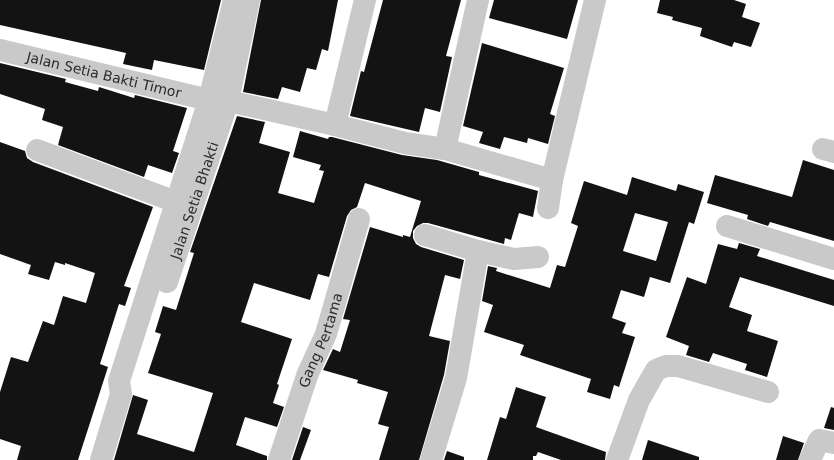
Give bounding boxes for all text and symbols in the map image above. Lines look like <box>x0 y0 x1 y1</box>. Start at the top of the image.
street label: Jalan Setia Bakti Timor <box>24 48 183 101</box>
street label: Jalan Setia Bhakti <box>167 140 222 262</box>
street label: Gang Pertama <box>296 291 345 390</box>

